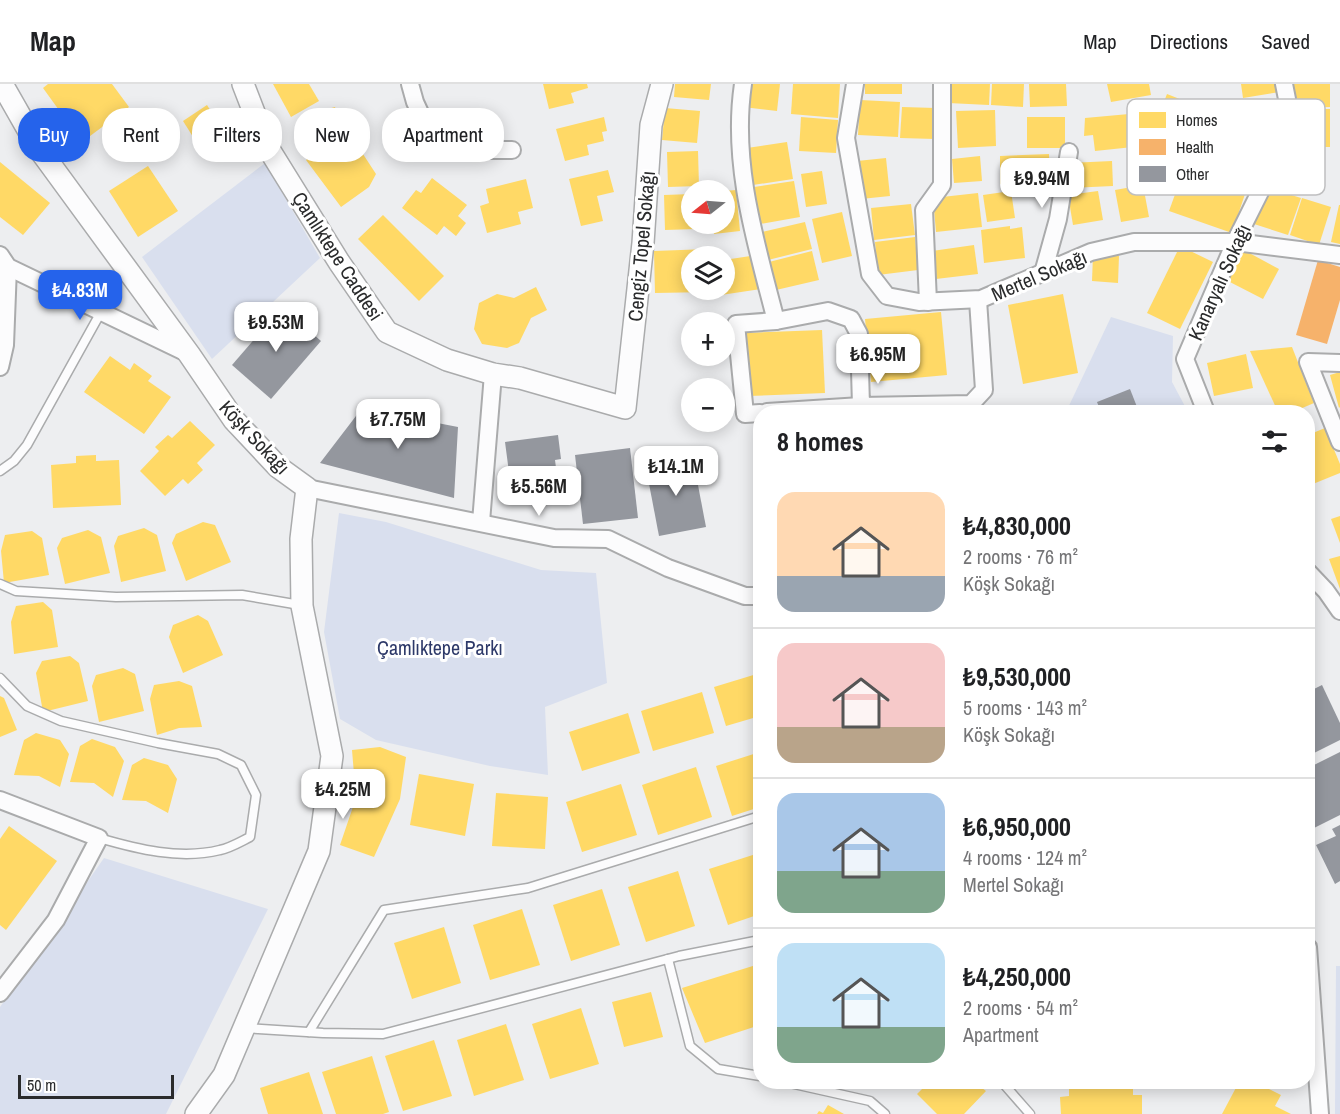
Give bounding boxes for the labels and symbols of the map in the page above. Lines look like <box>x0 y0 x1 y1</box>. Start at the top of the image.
legend <box>1127 99 1325 195</box>
text: Homes <box>1176 109 1218 131</box>
text: Health <box>1176 136 1214 158</box>
pin: ₺9.94M <box>993 158 1091 209</box>
text: Other <box>1176 163 1209 185</box>
street label: Cengiz Topel Sokağı <box>621 170 661 322</box>
north arrow <box>681 180 735 234</box>
street label: Çamlıktepe Caddesi <box>286 186 390 326</box>
street label: Kanaryalı Sokağı <box>1181 219 1257 345</box>
street label: Mertel Sokağı <box>987 243 1091 307</box>
pin: ₺4.83M <box>31 270 129 321</box>
pin: ₺9.53M <box>227 302 325 353</box>
pin: ₺6.95M <box>829 334 927 385</box>
street label: Köşk Sokağı <box>214 394 296 480</box>
pin: ₺7.75M <box>349 399 447 450</box>
pin: ₺14.1M <box>627 446 725 497</box>
pin: ₺5.56M <box>490 466 588 517</box>
park label: Çamlıktepe Parkı <box>377 634 503 661</box>
pin: ₺4.25M <box>294 769 392 820</box>
scale bar <box>18 1072 174 1100</box>

